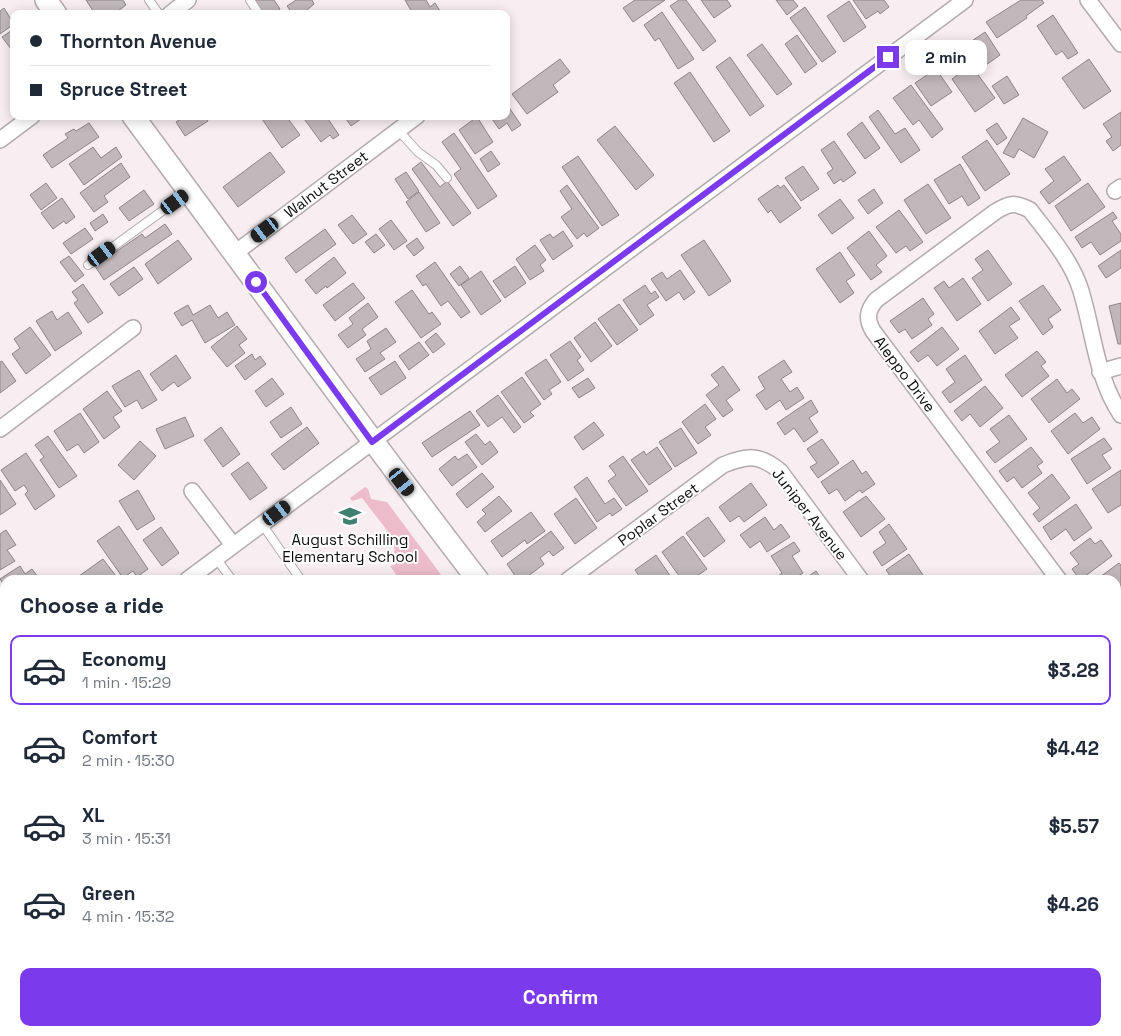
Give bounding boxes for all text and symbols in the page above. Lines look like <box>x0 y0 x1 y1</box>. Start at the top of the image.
text: Thornton Avenue <box>60 29 217 54</box>
callout: 2 min <box>906 40 988 74</box>
route end <box>877 46 899 68</box>
text: 2 min <box>925 47 967 68</box>
text: Spruce Street <box>60 77 187 102</box>
street label: Walnut Street <box>280 146 372 222</box>
car <box>158 187 191 217</box>
car <box>248 215 281 245</box>
car <box>85 239 118 269</box>
route start <box>245 271 267 293</box>
street label: Aleppo Drive <box>870 332 940 416</box>
street label: Juniper Avenue <box>768 464 852 564</box>
car <box>386 466 417 498</box>
street label: Poplar Street <box>614 478 702 550</box>
car <box>260 498 293 528</box>
school or university icon: August Schilling Elementary School <box>337 503 363 529</box>
place label: August Schilling Elementary School <box>282 530 418 566</box>
text: Choose a ride <box>20 591 164 619</box>
text: Economy <box>82 647 166 672</box>
icon: car <box>22 648 67 693</box>
text: $3.28 <box>1048 658 1099 683</box>
text: 1 min · 15:29 <box>82 672 171 693</box>
text: Comfort <box>82 725 158 750</box>
icon: car <box>22 726 67 771</box>
text: $4.42 <box>1046 736 1099 761</box>
text: 2 min · 15:30 <box>82 750 175 771</box>
text: XL <box>82 803 105 828</box>
icon: car <box>22 804 67 849</box>
text: $5.57 <box>1049 814 1099 839</box>
text: 3 min · 15:31 <box>82 828 171 849</box>
text: Green <box>82 881 135 906</box>
icon: car <box>22 882 67 927</box>
text: $4.26 <box>1047 892 1099 917</box>
text: 4 min · 15:32 <box>82 906 174 927</box>
button: Confirm <box>20 968 1101 1026</box>

